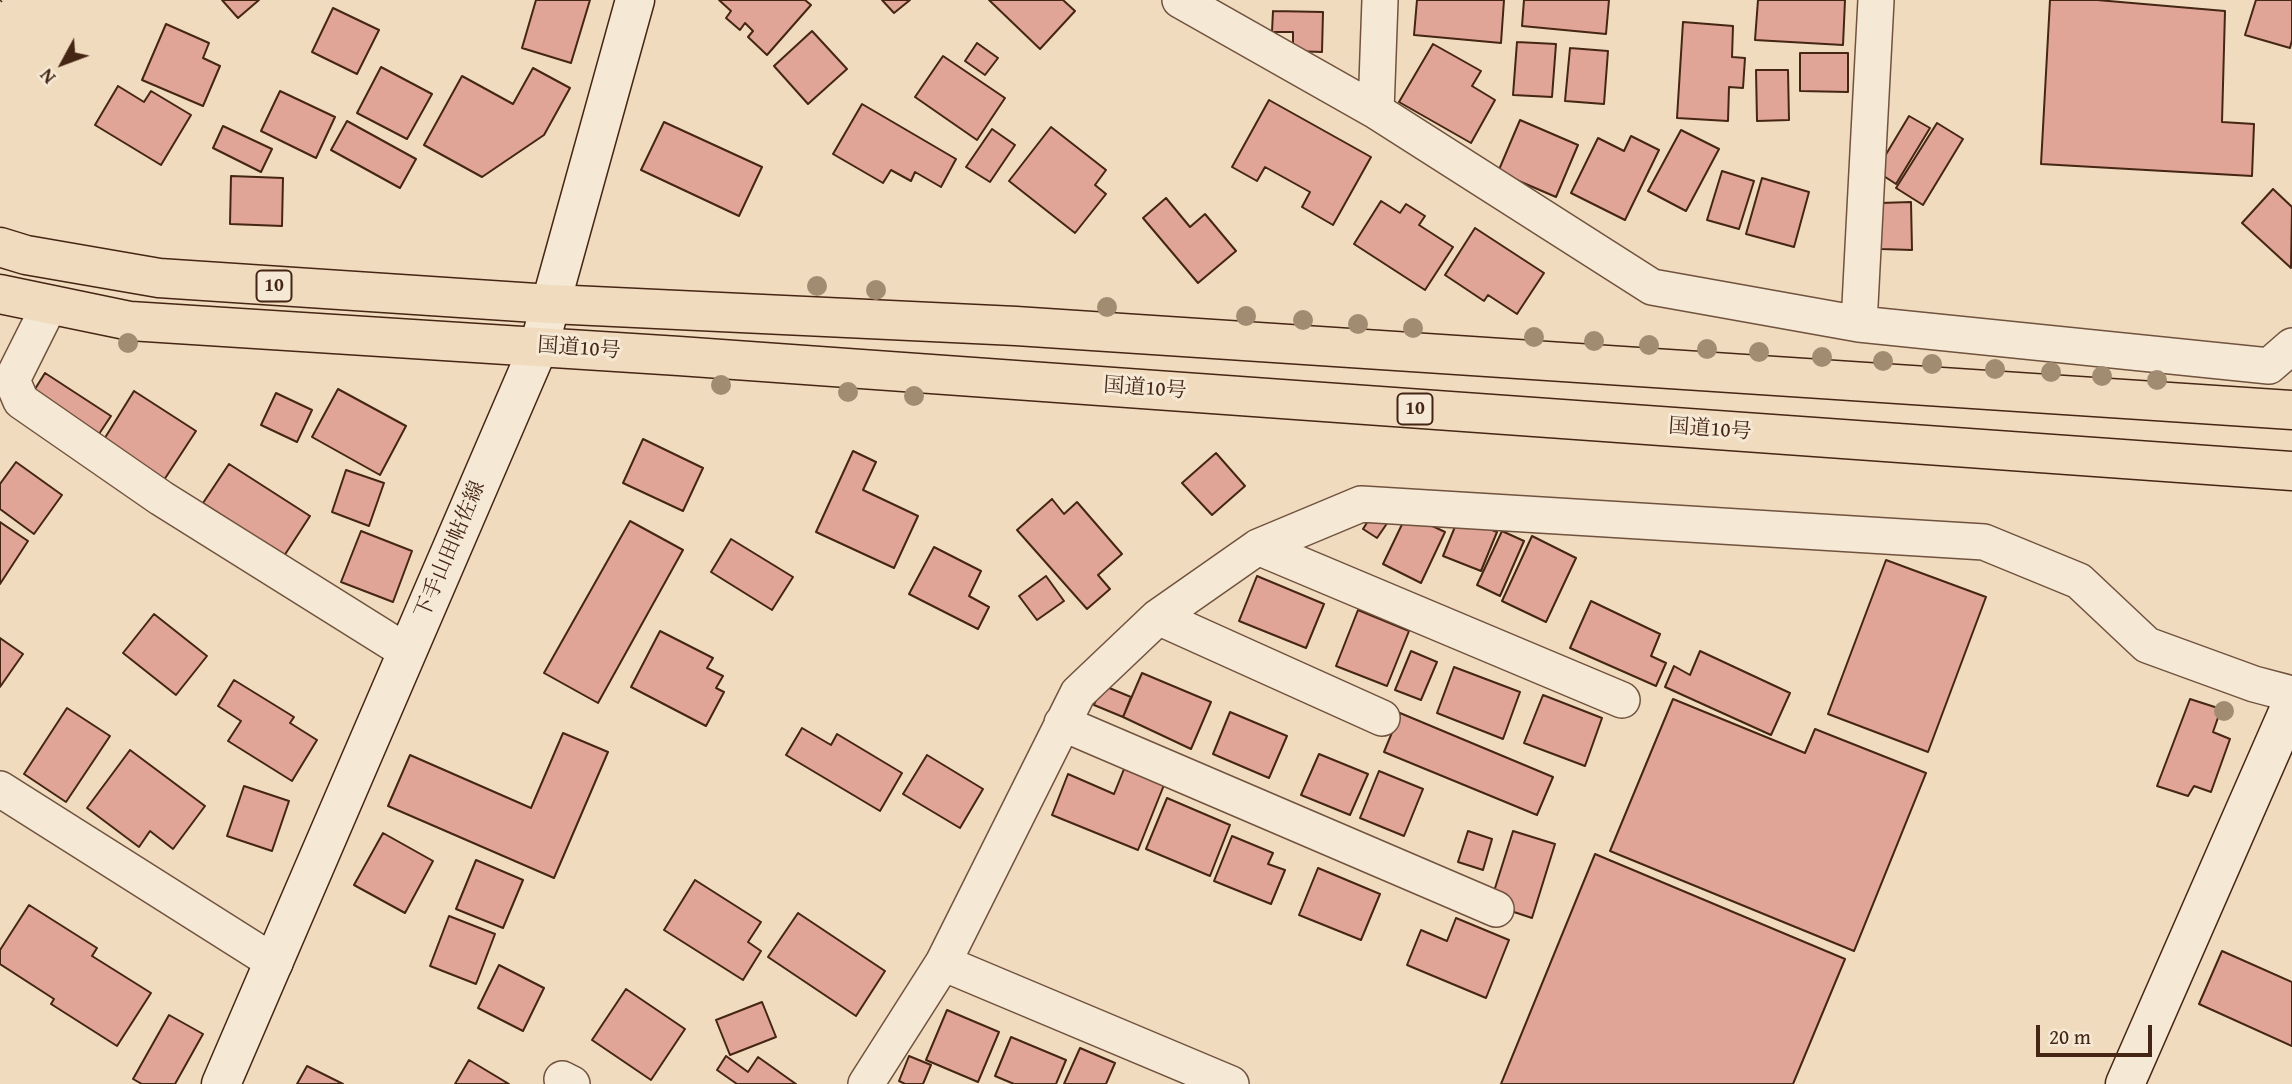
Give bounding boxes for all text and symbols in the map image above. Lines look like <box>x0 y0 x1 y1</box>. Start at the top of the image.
north arrow <box>28 28 98 98</box>
text: N <box>32 63 62 91</box>
road number: 10 <box>256 270 292 302</box>
street label: 国道10号 <box>537 334 621 364</box>
street label: 国道10号 <box>1103 374 1187 404</box>
road number: 10 <box>1398 394 1432 424</box>
street label: 国道10号 <box>1668 415 1752 445</box>
street label: 下手山田帖佐線 <box>411 477 491 623</box>
scale bar <box>2040 1010 2156 1054</box>
text: 20 m <box>2049 1021 2091 1052</box>

